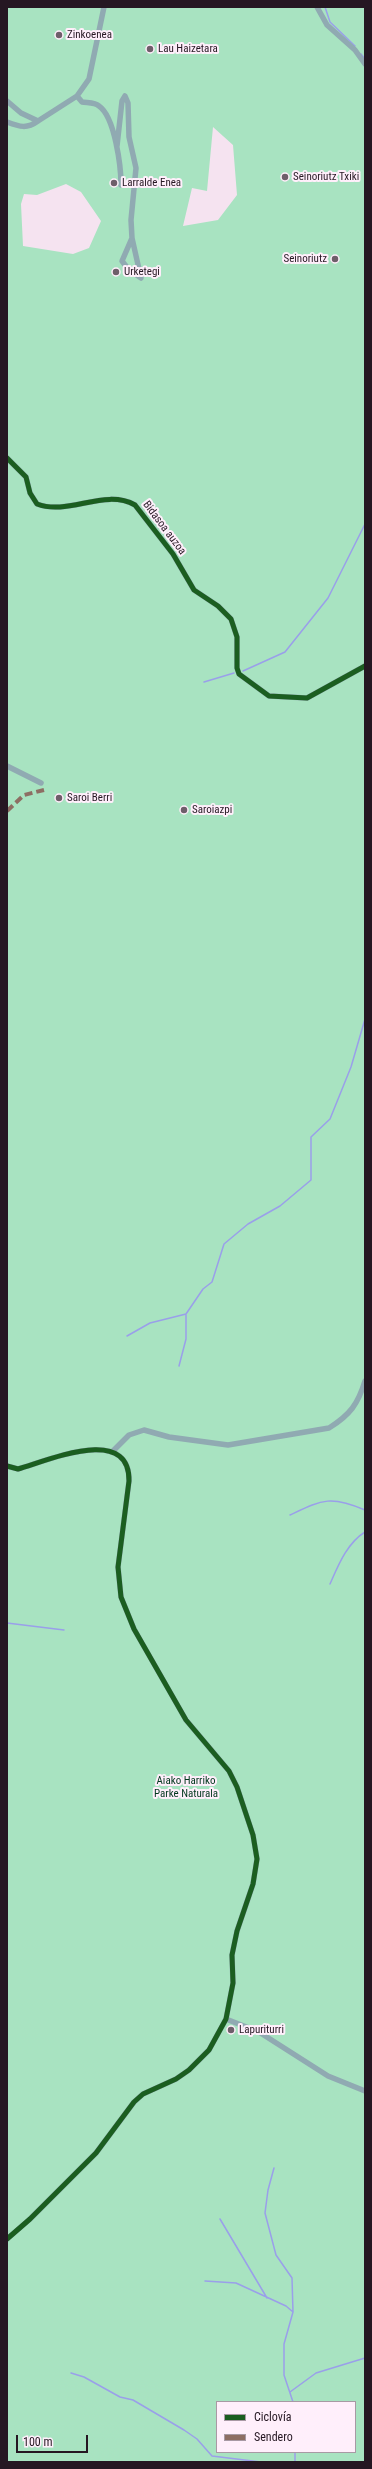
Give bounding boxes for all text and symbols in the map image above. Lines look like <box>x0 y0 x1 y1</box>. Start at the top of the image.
place label: Zinkoenea <box>67 28 112 42</box>
marker: Zinkoenea <box>54 30 64 40</box>
place label: Lau Haizetara <box>158 42 218 56</box>
marker: Lau Haizetara <box>145 44 155 54</box>
place label: Seinoriutz Txiki <box>293 170 359 184</box>
marker: Seinoriutz Txiki <box>280 172 290 182</box>
place label: Larralde Enea <box>122 176 181 190</box>
marker: Larralde Enea <box>109 178 119 188</box>
place label: Seinoriutz <box>283 252 327 266</box>
marker: Seinoriutz <box>330 254 340 264</box>
place label: Urketegi <box>124 265 160 279</box>
marker: Urketegi <box>111 267 121 277</box>
street label: Bidasoa auzoa <box>140 499 188 557</box>
place label: Saroi Berri <box>67 791 112 805</box>
marker: Saroi Berri <box>54 793 64 803</box>
place label: Saroiazpi <box>192 803 232 817</box>
marker: Saroiazpi <box>179 805 189 815</box>
park label: Aiako Harriko Parke Naturala <box>154 1774 218 1800</box>
place label: Lapuriturri <box>239 2023 284 2037</box>
marker: Lapuriturri <box>226 2025 236 2035</box>
legend <box>216 2401 356 2453</box>
text: Ciclovía <box>254 2410 292 2424</box>
scale bar <box>18 2427 90 2453</box>
text: Sendero <box>254 2430 293 2444</box>
text: 100 m <box>23 2435 53 2449</box>

